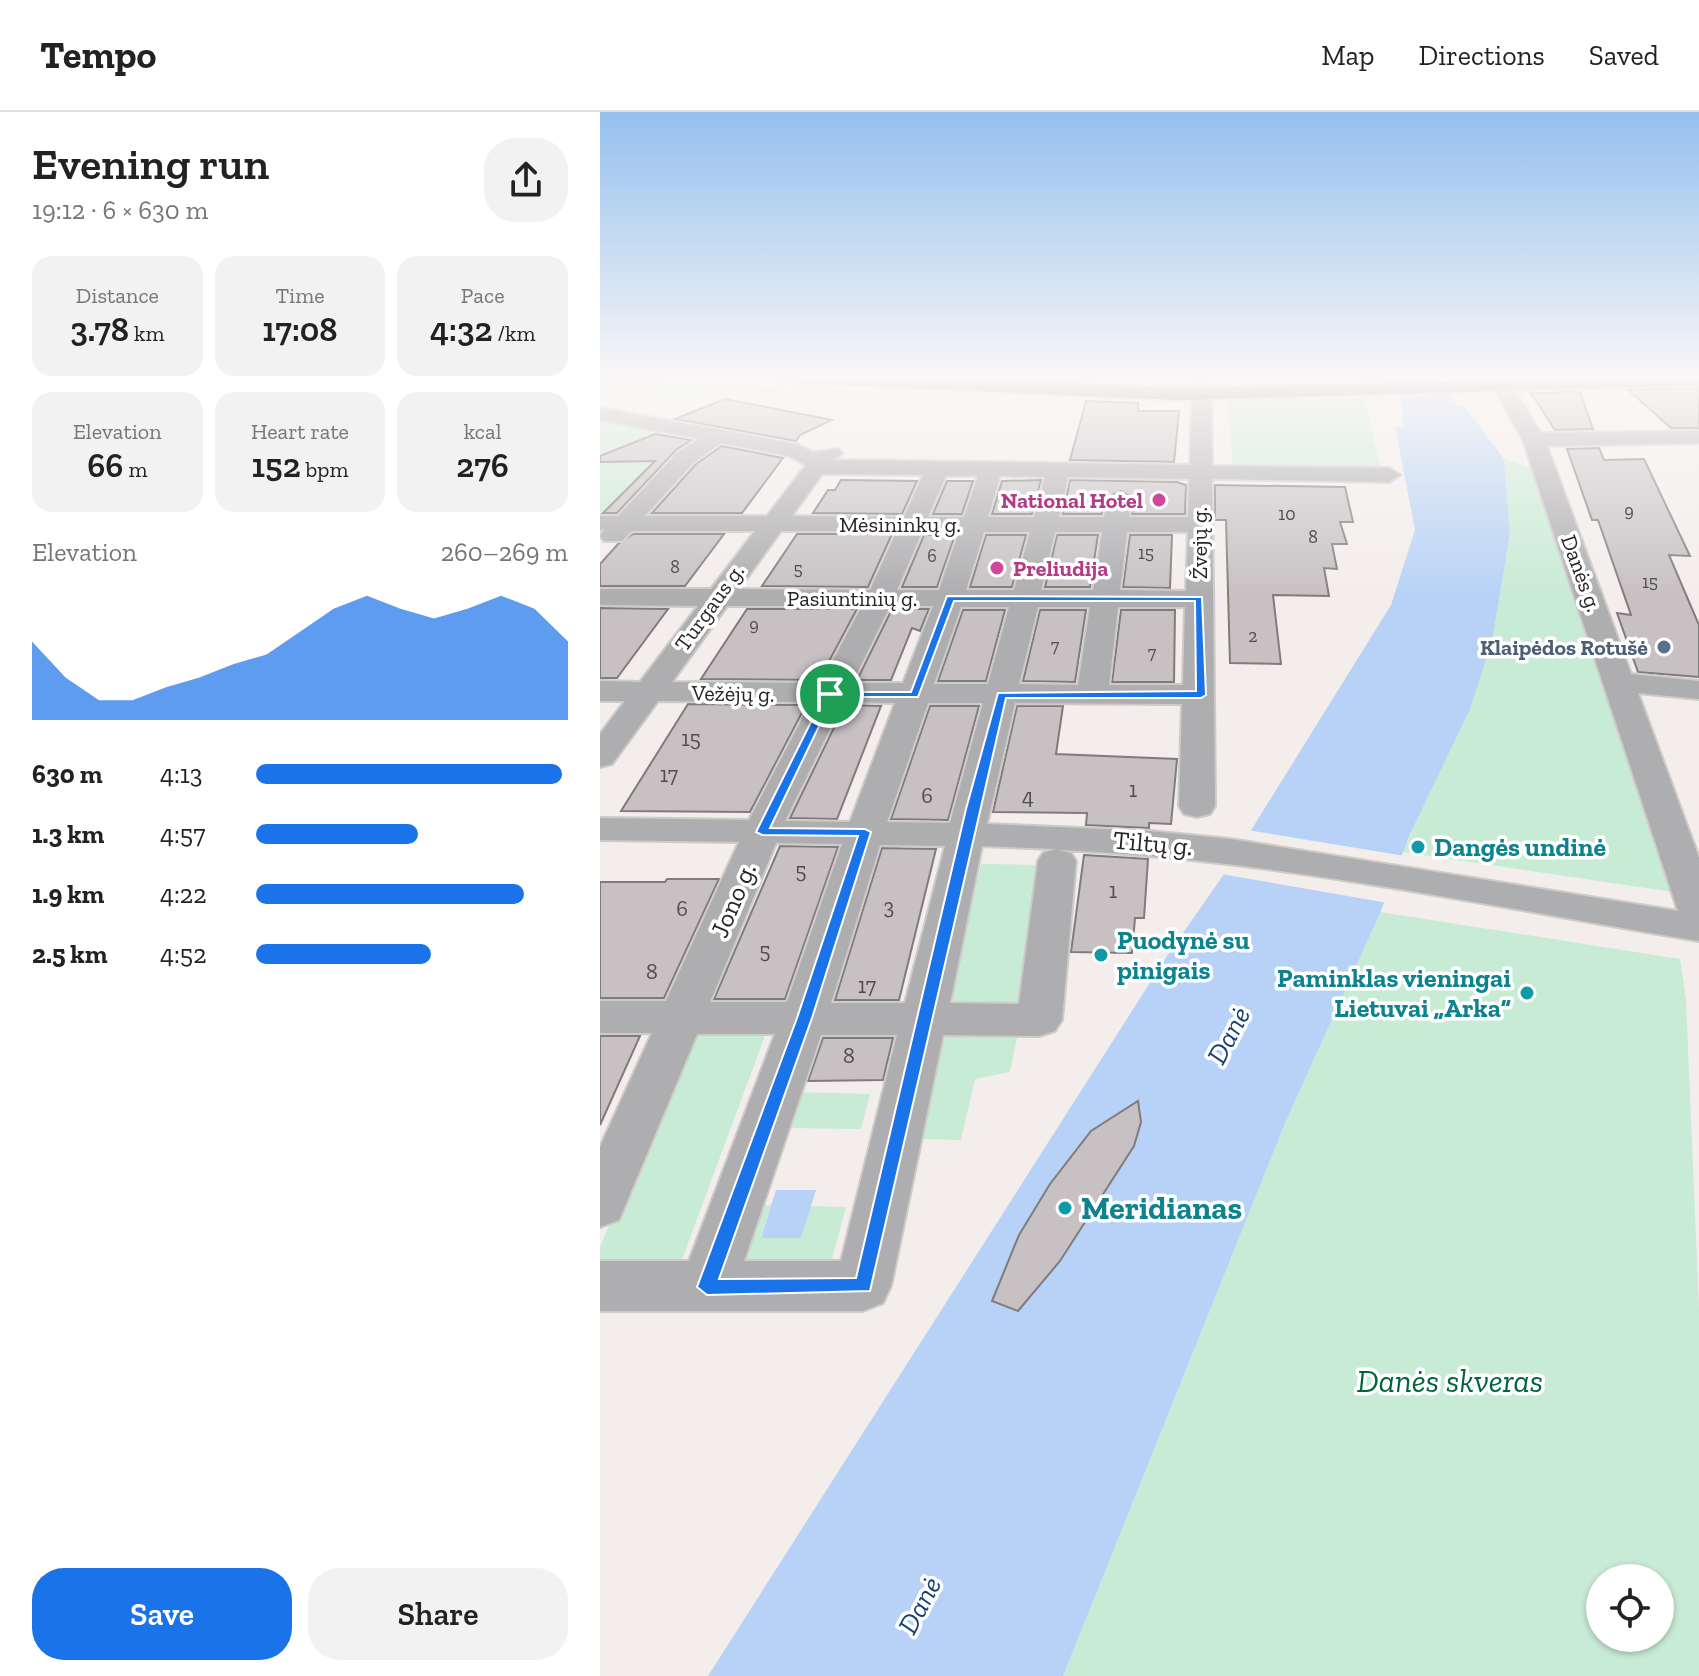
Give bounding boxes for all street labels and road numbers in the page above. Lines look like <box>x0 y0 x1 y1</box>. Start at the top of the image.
street label: Žvejų g. <box>1186 507 1213 579</box>
street label: Mėsininkų g. <box>839 511 961 538</box>
street label: Danės g. <box>1555 531 1608 615</box>
street label: Turgaus g. <box>669 558 750 656</box>
street label: Pasiuntinių g. <box>787 585 917 612</box>
street label: Vežėjų g. <box>690 679 775 708</box>
street label: Tiltų g. <box>1112 824 1194 862</box>
street label: Jono g. <box>703 858 763 942</box>

